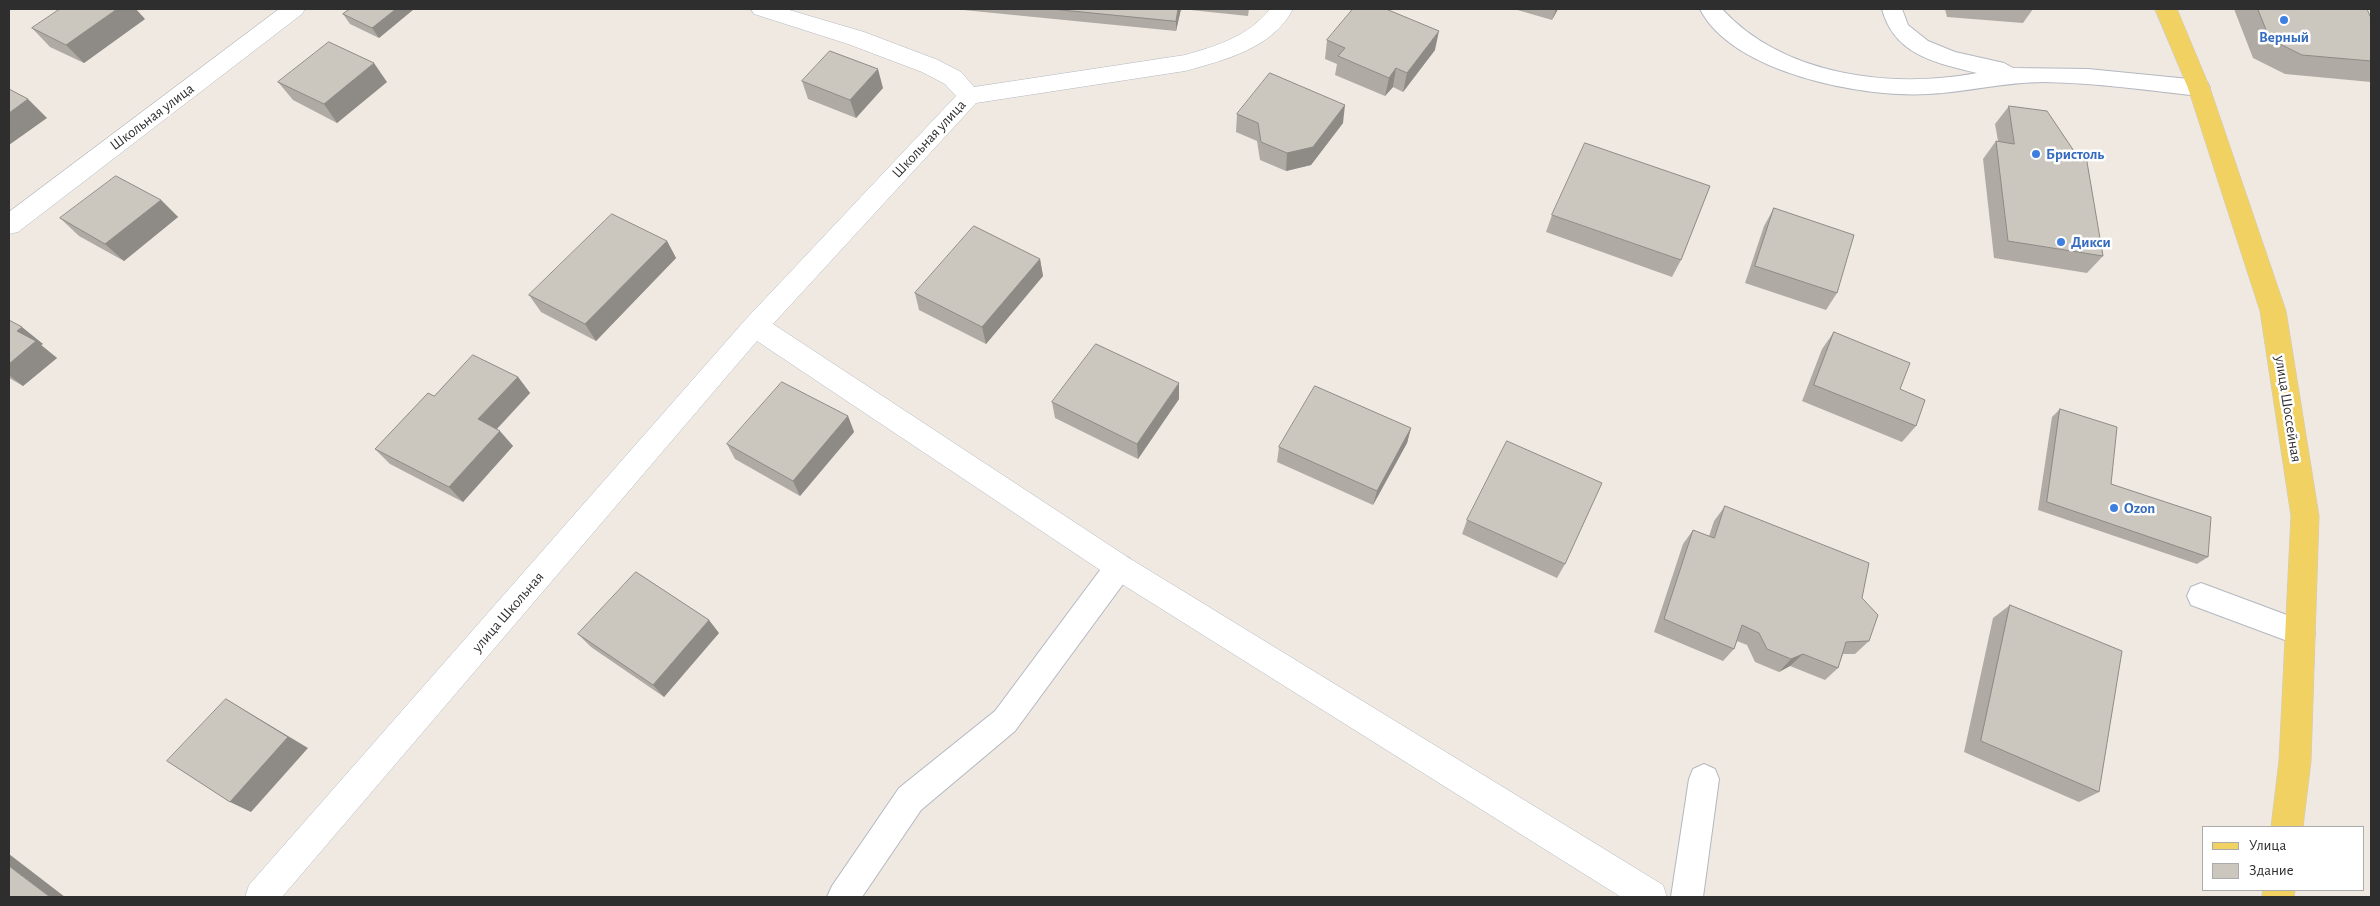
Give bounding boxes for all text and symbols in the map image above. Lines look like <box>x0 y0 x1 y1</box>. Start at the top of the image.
marker: Верный <box>2278 14 2290 26</box>
place label: Верный <box>2259 28 2309 46</box>
street label: Школьная улица <box>106 80 198 154</box>
street label: Школьная улица <box>888 96 970 182</box>
place label: Бристоль <box>2046 145 2104 163</box>
marker: Бристоль <box>2030 148 2042 160</box>
place label: Дикси <box>2071 233 2111 251</box>
marker: Дикси <box>2055 236 2067 248</box>
street label: улица Шоссейная <box>2271 354 2305 464</box>
place label: Ozon <box>2124 499 2155 517</box>
marker: Ozon <box>2108 502 2120 514</box>
street label: улица Школьная <box>468 568 548 656</box>
legend <box>2202 826 2365 891</box>
text: Улица <box>2249 838 2286 853</box>
text: Здание <box>2249 863 2294 878</box>

